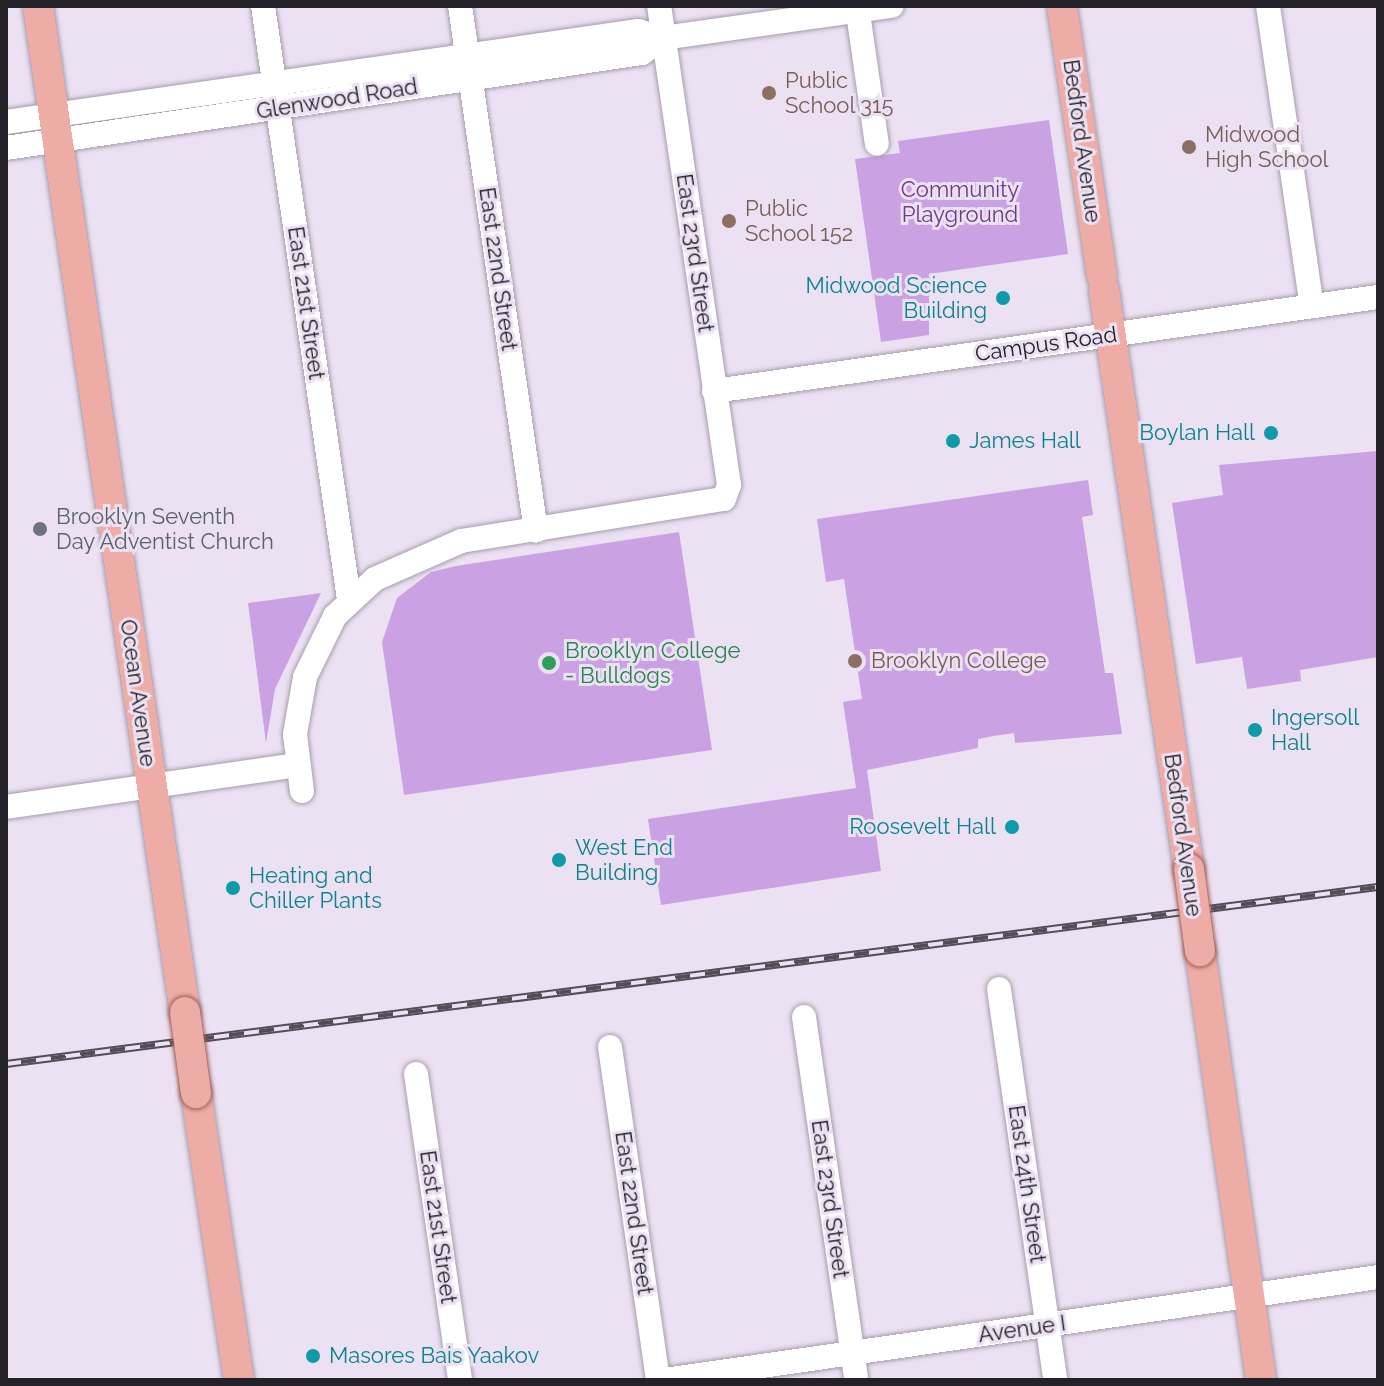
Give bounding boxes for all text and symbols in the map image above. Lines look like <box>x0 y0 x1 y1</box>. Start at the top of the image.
street label: Bedford Avenue <box>1057 57 1107 225</box>
place label: Public School 315 <box>785 67 894 118</box>
street label: Glenwood Road <box>254 73 420 125</box>
marker: Public School 315 <box>760 84 778 102</box>
place label: Midwood High School <box>1205 121 1328 172</box>
marker: Midwood High School <box>1180 138 1198 156</box>
street label: East 23rd Street <box>671 172 719 334</box>
park label: Community Playground <box>901 176 1019 228</box>
street label: East 22nd Street <box>473 185 523 353</box>
place label: Public School 152 <box>745 195 854 246</box>
marker: Public School 152 <box>720 212 738 230</box>
street label: East 21st Street <box>282 225 330 381</box>
place label: Midwood Science Building <box>805 272 987 324</box>
marker: Midwood Science Building <box>994 289 1012 307</box>
street label: Campus Road <box>973 321 1119 367</box>
place label: Boylan Hall <box>1139 420 1255 446</box>
marker: Boylan Hall <box>1262 424 1280 442</box>
place label: James Hall <box>969 428 1081 454</box>
marker: James Hall <box>944 432 962 450</box>
place label: Brooklyn Seventh Day Adventist Church <box>56 503 275 554</box>
marker: Brooklyn Seventh Day Adventist Church <box>31 520 49 538</box>
street label: Ocean Avenue <box>115 617 161 769</box>
place label: Brooklyn College - Bulldogs <box>565 637 740 688</box>
place label: Brooklyn College <box>871 648 1046 674</box>
marker: Brooklyn College <box>846 652 864 670</box>
marker: Brooklyn College - Bulldogs <box>540 654 558 672</box>
place label: Ingersoll Hall <box>1271 704 1359 756</box>
marker: Ingersoll Hall <box>1246 721 1264 739</box>
street label: Bedford Avenue <box>1158 751 1208 919</box>
place label: Roosevelt Hall <box>849 814 996 840</box>
marker: Roosevelt Hall <box>1003 818 1021 836</box>
place label: West End Building <box>575 834 673 886</box>
marker: West End Building <box>550 851 568 869</box>
place label: Heating and Chiller Plants <box>249 862 382 914</box>
marker: Heating and Chiller Plants <box>224 879 242 897</box>
street label: East 24th Street <box>1003 1103 1051 1265</box>
street label: East 23rd Street <box>806 1118 854 1280</box>
street label: East 22nd Street <box>609 1129 659 1297</box>
street label: East 21st Street <box>414 1149 462 1305</box>
street label: Avenue I <box>976 1310 1068 1348</box>
place label: Masores Bais Yaakov <box>329 1343 540 1369</box>
marker: Masores Bais Yaakov <box>304 1347 322 1365</box>

